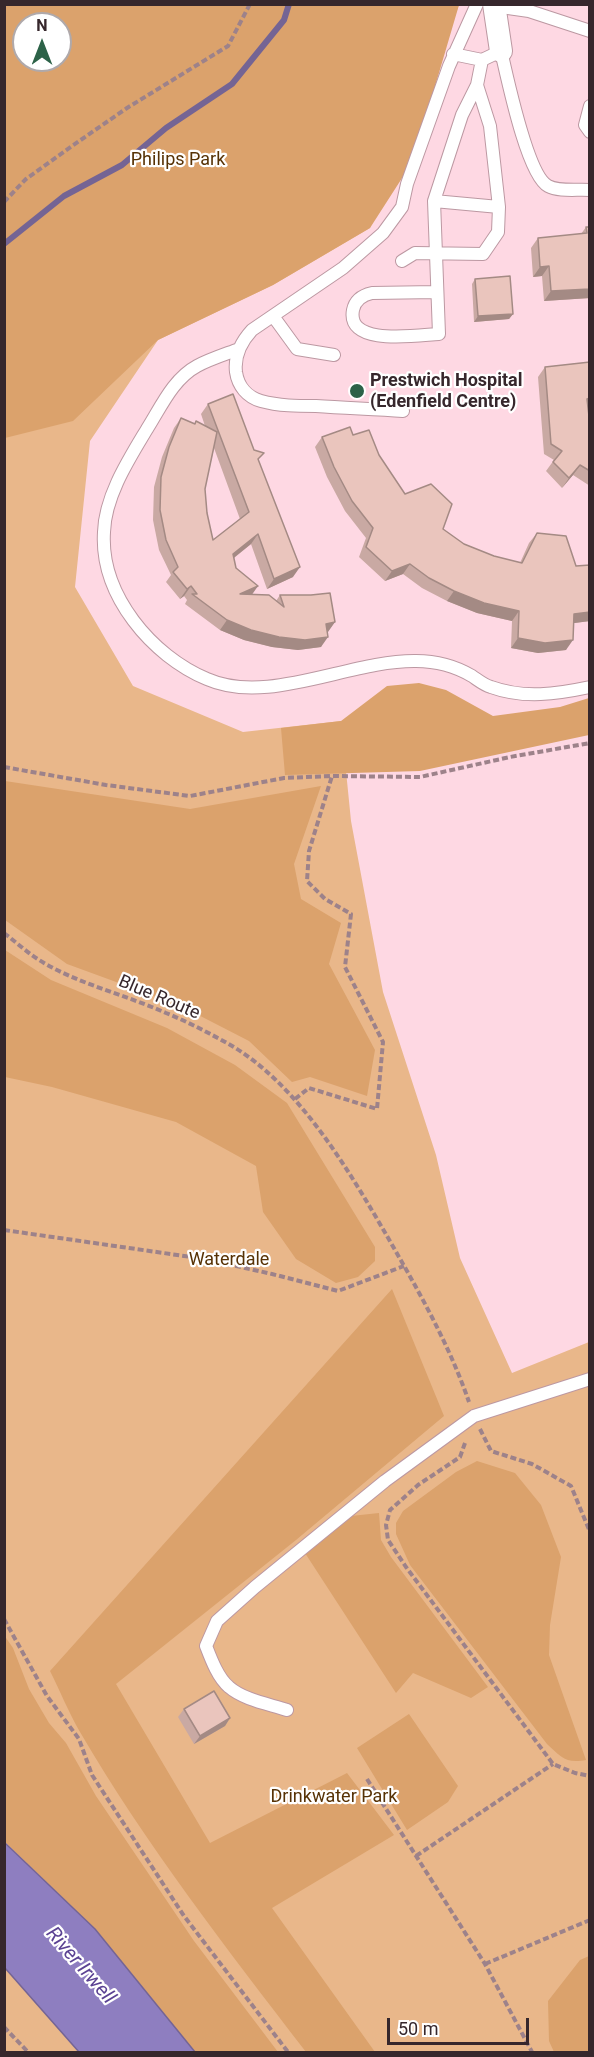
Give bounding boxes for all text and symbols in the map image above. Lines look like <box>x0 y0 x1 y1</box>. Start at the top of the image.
north arrow <box>12 12 72 72</box>
text: N <box>36 16 48 35</box>
park label: Philips Park <box>131 149 225 171</box>
place label: Prestwich Hospital (Edenfield Centre) <box>370 370 522 412</box>
marker: Prestwich Hospital (Edenfield Centre) <box>348 382 366 400</box>
street label: Blue Route <box>115 971 203 1025</box>
park label: Waterdale <box>189 1249 269 1271</box>
park label: Drinkwater Park <box>271 1786 397 1808</box>
water label: River Irwell <box>40 1923 120 2009</box>
scale bar <box>390 2006 532 2044</box>
text: 50 m <box>398 2018 438 2039</box>

